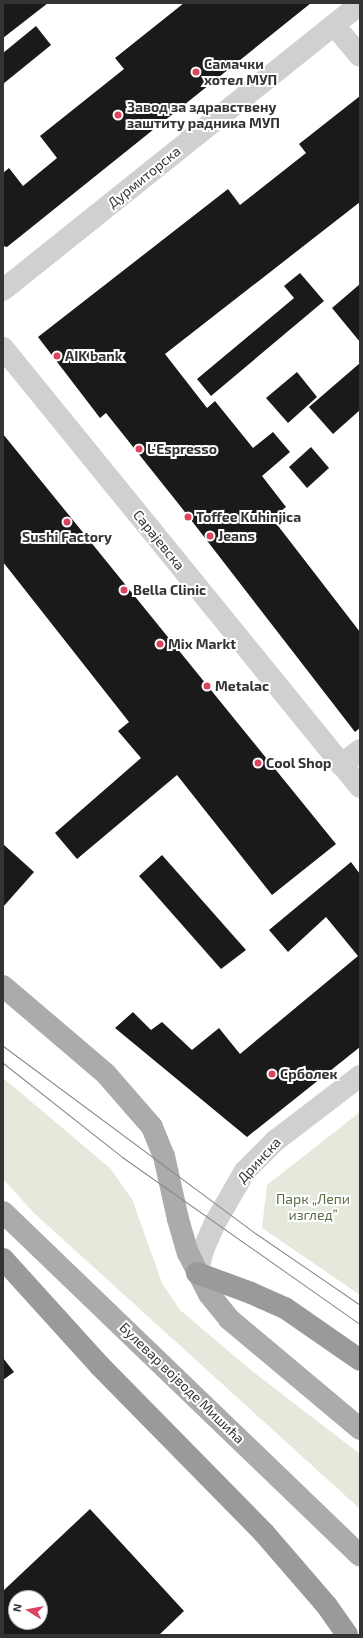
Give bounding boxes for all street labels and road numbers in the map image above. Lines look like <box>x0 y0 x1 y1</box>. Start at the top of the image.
street label: Дурмиторска <box>104 142 184 212</box>
street label: Сарајевска <box>130 507 188 573</box>
street label: Дринска <box>234 1134 284 1186</box>
street label: Булевар војводе Мишића <box>116 1319 248 1447</box>

